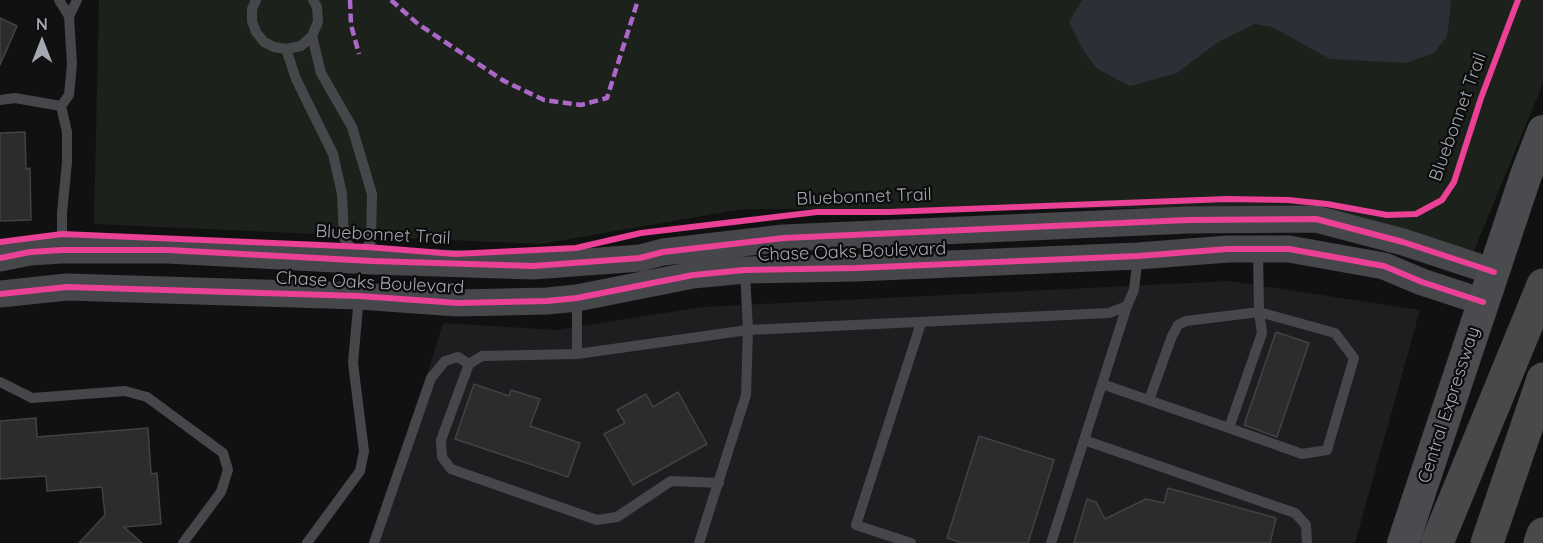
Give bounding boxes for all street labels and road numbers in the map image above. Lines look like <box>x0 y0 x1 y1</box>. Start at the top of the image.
street label: Bluebonnet Trail <box>1425 50 1491 184</box>
street label: Bluebonnet Trail <box>796 184 932 210</box>
street label: Bluebonnet Trail <box>315 221 451 249</box>
street label: Chase Oaks Boulevard <box>757 238 947 266</box>
street label: Chase Oaks Boulevard <box>275 267 465 299</box>
street label: Central Expressway <box>1414 324 1484 486</box>

